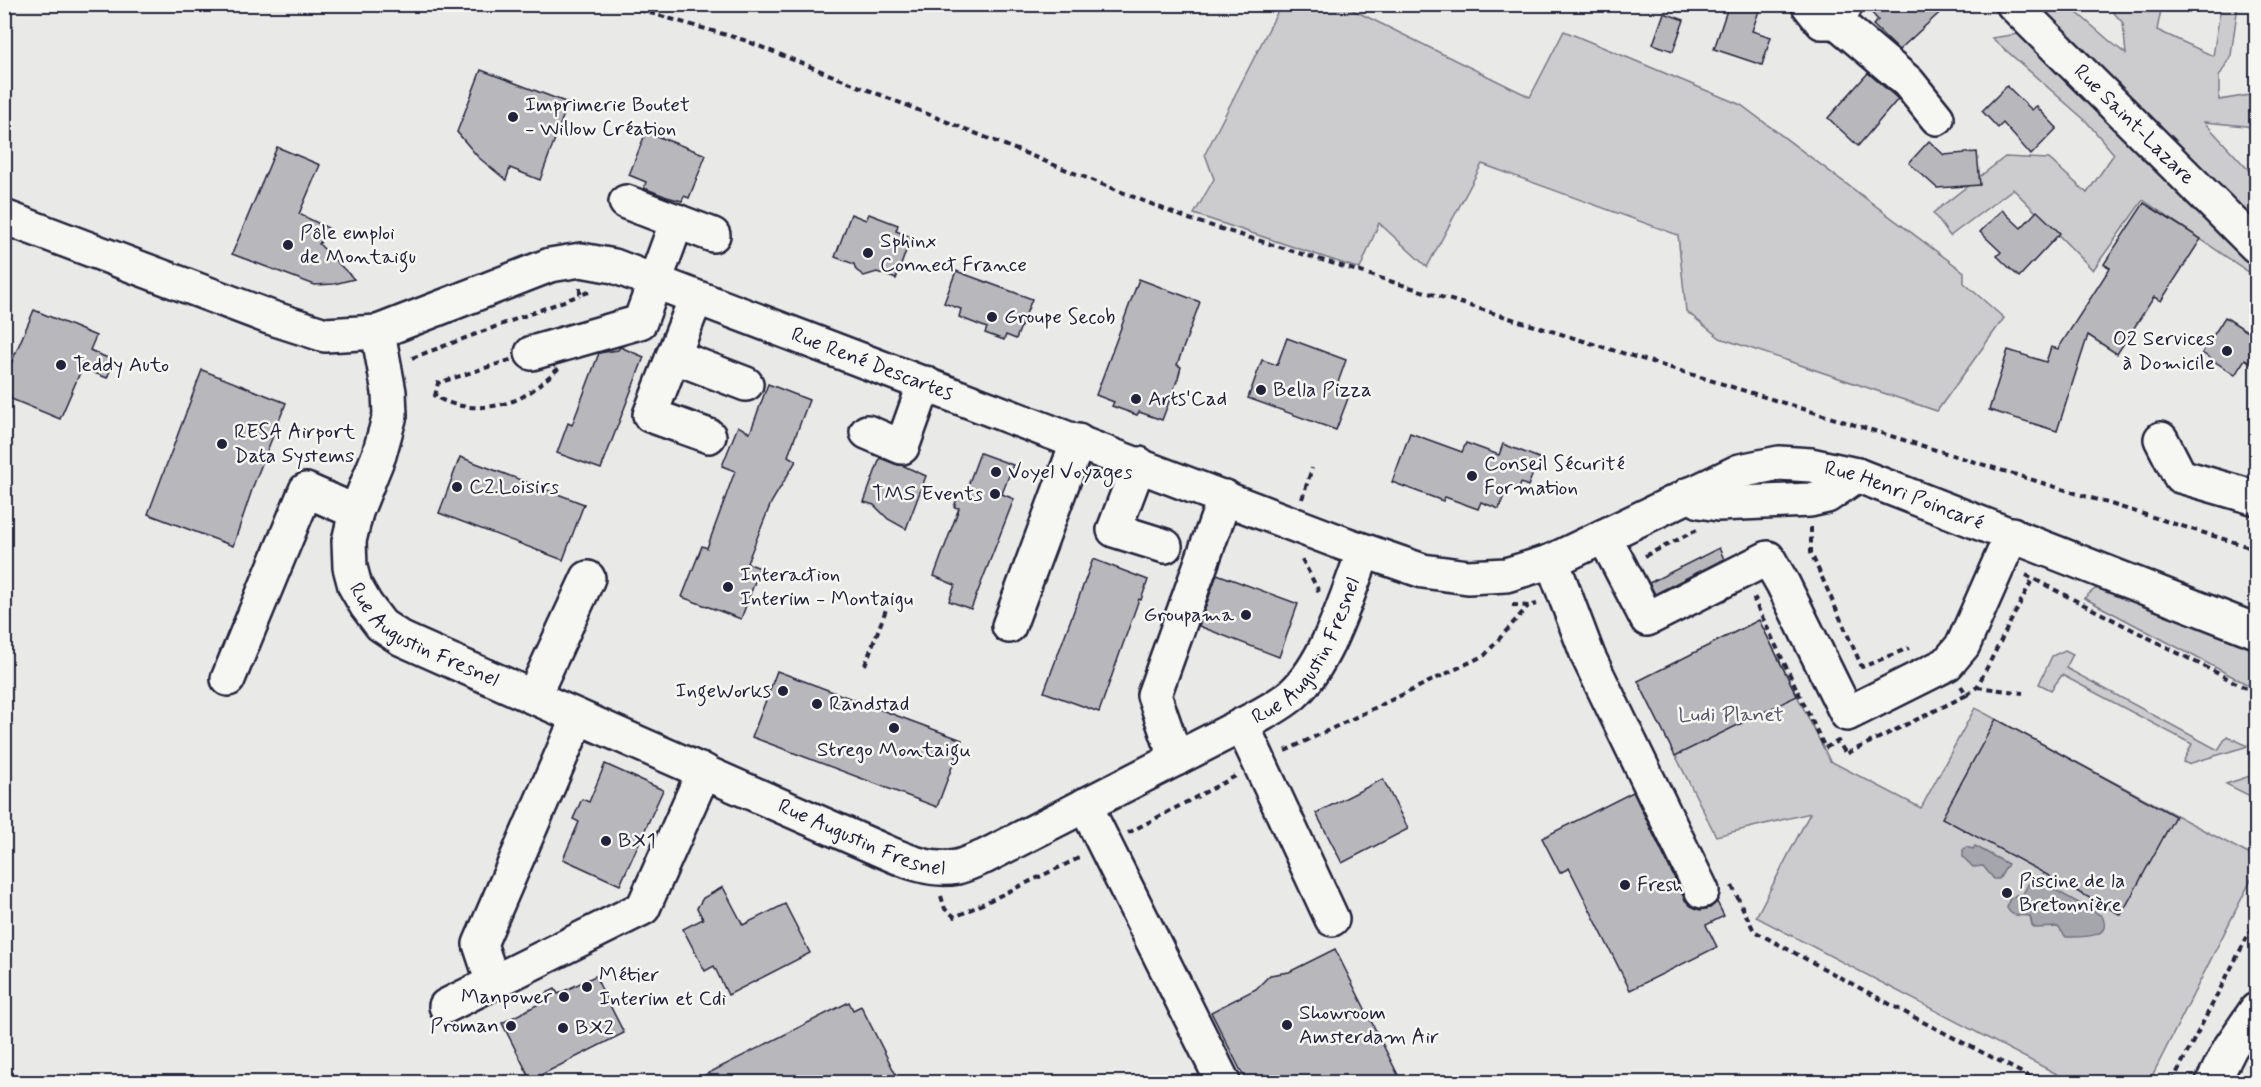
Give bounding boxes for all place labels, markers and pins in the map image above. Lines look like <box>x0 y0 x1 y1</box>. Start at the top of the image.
place label: Imprimerie Boutet - Willow Création <box>525 91 690 143</box>
marker: Imprimerie Boutet - Willow Création <box>506 110 520 124</box>
place label: Pôle emploi de Montaigu <box>300 219 416 273</box>
place label: Sphinx Connect France <box>880 227 1027 279</box>
marker: Pôle emploi de Montaigu <box>281 238 295 252</box>
marker: Sphinx Connect France <box>861 246 875 260</box>
place label: Groupe Secob <box>1004 303 1115 331</box>
marker: Groupe Secob <box>985 310 999 324</box>
place label: O2 Services à Domicile <box>2113 325 2215 377</box>
marker: O2 Services à Domicile <box>2220 344 2234 358</box>
place label: Teddy Auto <box>73 351 169 379</box>
marker: Teddy Auto <box>54 358 68 372</box>
place label: Bella Pizza <box>1273 376 1372 404</box>
marker: Bella Pizza <box>1254 383 1268 397</box>
place label: Arts'Cad <box>1148 385 1227 413</box>
marker: Arts'Cad <box>1129 392 1143 406</box>
place label: RESA Airport Data Systems <box>234 418 356 470</box>
marker: RESA Airport Data Systems <box>215 437 229 451</box>
place label: Conseil Sécurité Formation <box>1484 450 1625 502</box>
place label: Voyel Voyages <box>1008 458 1133 487</box>
marker: Voyel Voyages <box>989 465 1003 479</box>
marker: Conseil Sécurité Formation <box>1465 469 1479 483</box>
place label: C2.Loisirs <box>469 473 559 501</box>
marker: C2.Loisirs <box>450 480 464 494</box>
place label: TMS Events <box>872 480 983 508</box>
marker: TMS Events <box>988 487 1002 501</box>
place label: Interaction Interim - Montaigu <box>740 561 913 613</box>
marker: Interaction Interim - Montaigu <box>721 580 735 594</box>
place label: Groupama <box>1143 601 1234 629</box>
marker: Groupama <box>1239 608 1253 622</box>
place label: IngeWorks <box>675 677 771 707</box>
marker: IngeWorks <box>776 684 790 698</box>
place label: Randstad <box>829 690 909 718</box>
marker: Randstad <box>810 697 824 711</box>
marker: Strego Montaigu <box>887 721 901 735</box>
place label: Strego Montaigu <box>817 736 971 766</box>
place label: BX1 <box>618 827 656 855</box>
marker: BX1 <box>599 834 613 848</box>
place label: Piscine de la Bretonnière <box>2019 867 2125 919</box>
place label: Fresh <box>1637 871 1683 899</box>
marker: Fresh <box>1618 878 1632 892</box>
marker: Piscine de la Bretonnière <box>2000 886 2014 900</box>
place label: Métier Interim et Cdi <box>599 961 727 1013</box>
marker: Métier Interim et Cdi <box>580 980 594 994</box>
place label: Manpower <box>461 983 552 1011</box>
marker: Manpower <box>557 990 571 1004</box>
place label: Showroom Amsterdam Air <box>1299 999 1439 1051</box>
place label: Proman <box>430 1012 499 1040</box>
place label: BX2 <box>575 1014 614 1042</box>
marker: Showroom Amsterdam Air <box>1280 1018 1294 1032</box>
marker: Proman <box>504 1019 518 1033</box>
marker: BX2 <box>556 1021 570 1035</box>

